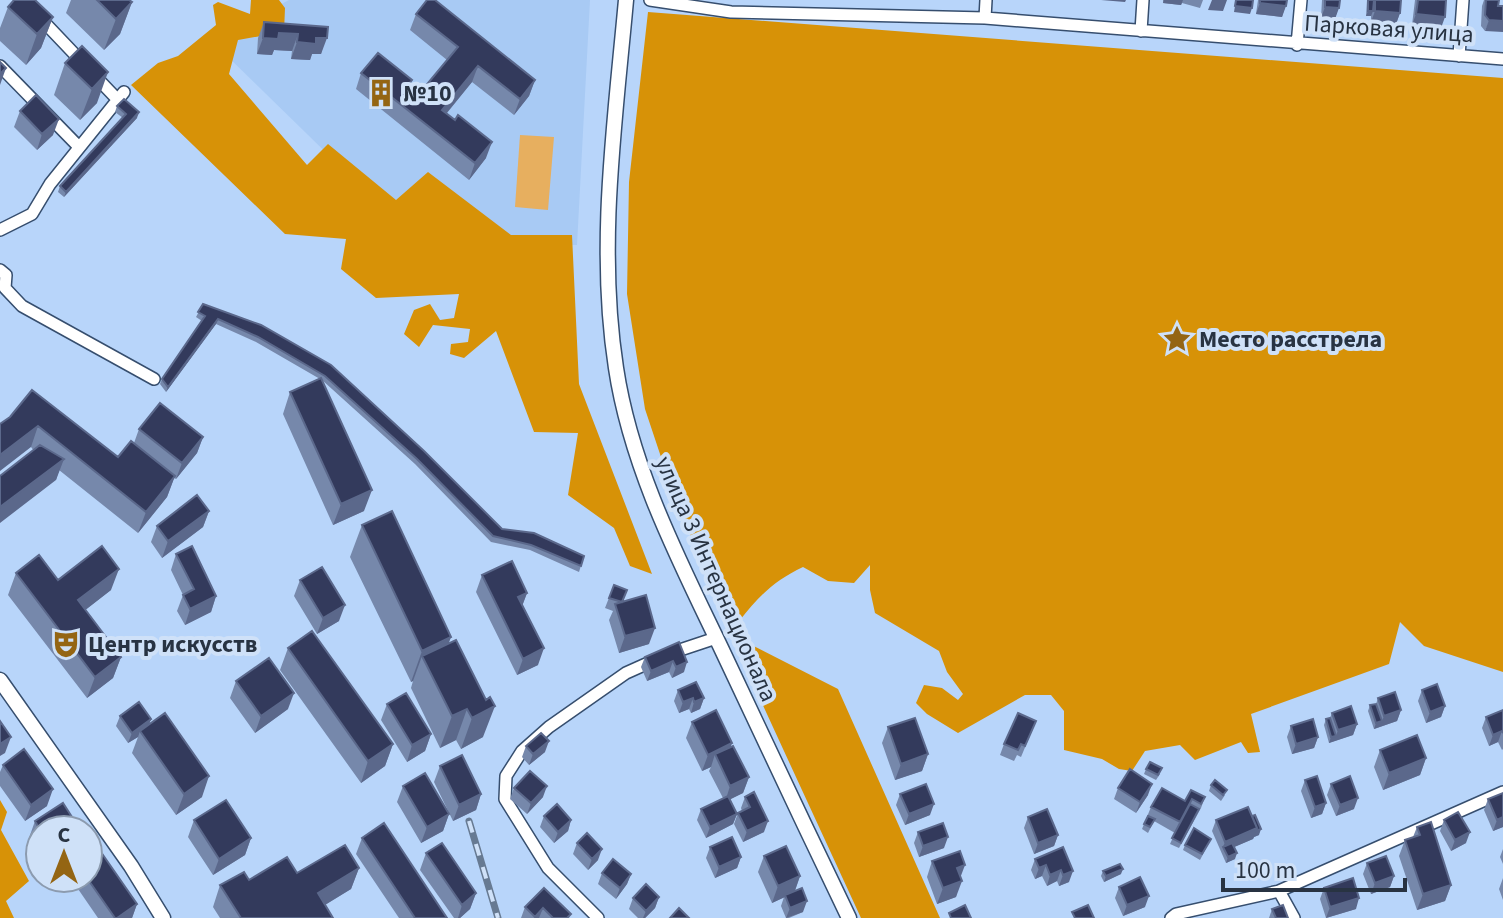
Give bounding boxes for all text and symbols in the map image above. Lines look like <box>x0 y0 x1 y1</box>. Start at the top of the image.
street label: Парковая улица <box>1303 6 1475 52</box>
place label: №10 <box>403 76 452 111</box>
building icon: №10 <box>366 78 396 108</box>
place label: Место расстрела <box>1199 322 1382 357</box>
place icon: Место расстрела <box>1162 324 1192 354</box>
street label: улица 3 Интернационала <box>646 451 786 707</box>
place label: Центр искусств <box>88 627 257 662</box>
theatre icon: Центр искусств <box>51 629 81 659</box>
north arrow <box>24 814 104 894</box>
text: С <box>58 819 71 851</box>
scale bar <box>1223 842 1405 892</box>
text: 100 m <box>1235 853 1295 888</box>

